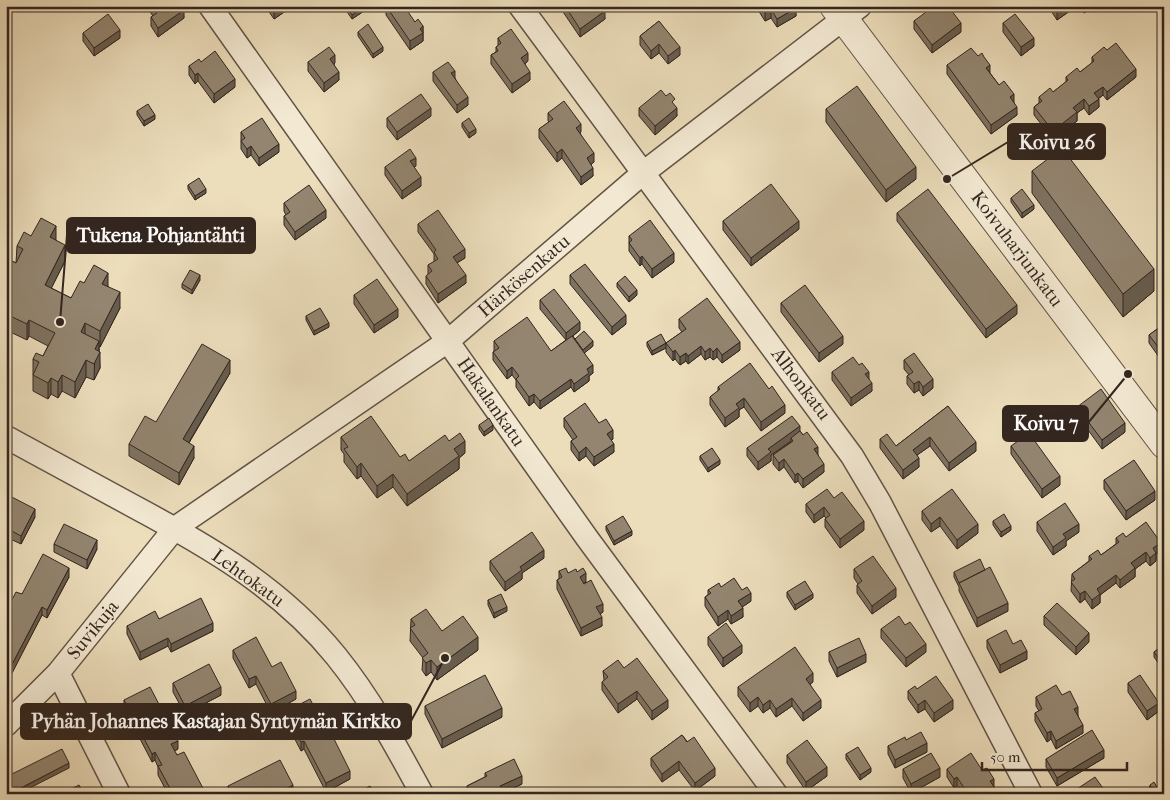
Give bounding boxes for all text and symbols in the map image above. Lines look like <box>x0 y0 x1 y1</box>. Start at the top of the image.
callout: Koivu 26 <box>1008 124 1105 159</box>
text: Koivu 26 <box>1019 131 1096 154</box>
street label: Koivuharjunkatu <box>966 187 1068 311</box>
callout: Tukena Pohjantähti <box>67 218 255 253</box>
text: Tukena Pohjantähti <box>76 224 246 247</box>
street label: Härkösenkatu <box>474 230 575 322</box>
street label: Alhonkatu <box>766 343 835 425</box>
street label: Hakalankatu <box>452 353 530 451</box>
callout: Koivu 7 <box>1003 406 1088 441</box>
text: Koivu 7 <box>1013 412 1079 435</box>
street label: Lehtokatu <box>208 545 289 612</box>
street label: Suvikuja <box>63 596 124 664</box>
callout: Pyhän Johannes Kastajan Syntymän Kirkko <box>21 704 411 739</box>
text: Pyhän Johannes Kastajan Syntymän Kirkko <box>31 710 401 733</box>
scale bar <box>982 740 1128 772</box>
text: 50 m <box>990 748 1021 766</box>

